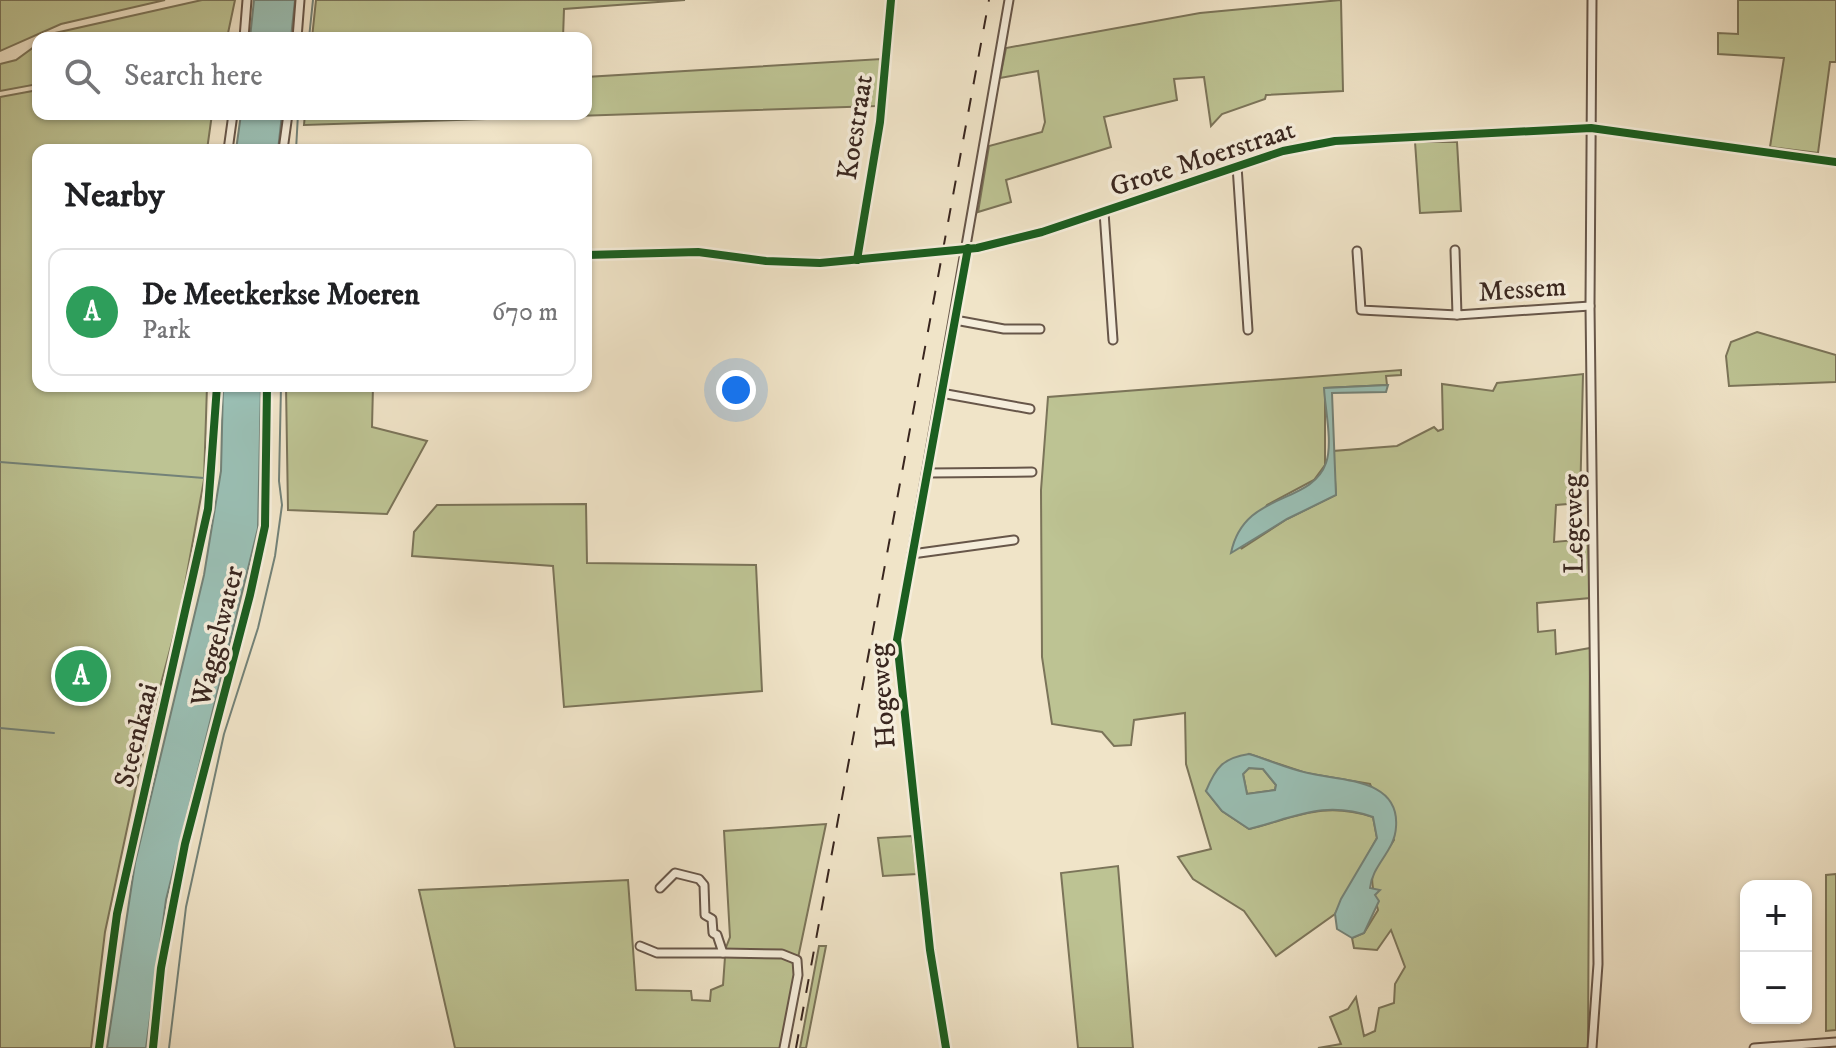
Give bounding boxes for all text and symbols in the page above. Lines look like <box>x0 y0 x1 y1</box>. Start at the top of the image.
search box <box>32 32 592 120</box>
icon: search <box>60 54 104 98</box>
text: Search here <box>124 58 263 95</box>
street label: Koestraat <box>830 72 881 182</box>
street label: Grote Moerstraat <box>1106 112 1299 205</box>
text: Nearby <box>64 175 165 217</box>
street label: Messem <box>1477 269 1567 310</box>
text: De Meetkerkse Moeren <box>142 277 420 314</box>
text: A <box>84 296 100 329</box>
text: 670 m <box>492 296 558 329</box>
text: Park <box>142 314 191 347</box>
your location <box>716 370 756 410</box>
street label: Legeweg <box>1555 473 1592 574</box>
street label: Waggelwater <box>183 562 252 711</box>
street label: Hogeweg <box>861 642 904 749</box>
pin: A <box>55 646 107 706</box>
street label: Steenkaai <box>107 680 166 791</box>
map controls <box>1740 880 1812 1024</box>
button: + <box>1740 880 1812 952</box>
button: − <box>1740 952 1812 1024</box>

